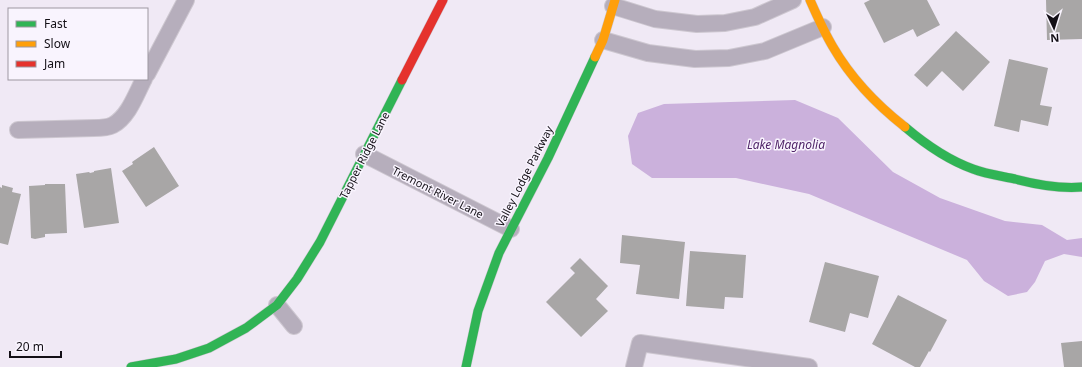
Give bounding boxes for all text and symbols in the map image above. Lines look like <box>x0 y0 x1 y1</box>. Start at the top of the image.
legend <box>8 8 148 80</box>
north arrow <box>1034 8 1074 48</box>
text: Fast <box>44 15 68 32</box>
text: N <box>1050 31 1060 46</box>
text: Slow <box>44 35 71 52</box>
text: Jam <box>43 55 65 72</box>
street label: Tapper Ridge Lane <box>336 109 392 201</box>
street label: Valley Lodge Parkway <box>492 123 556 229</box>
water label: Lake Magnolia <box>747 136 825 153</box>
street label: Tremont River Lane <box>390 163 486 221</box>
scale bar <box>10 333 61 359</box>
text: 20 m <box>16 338 44 355</box>

